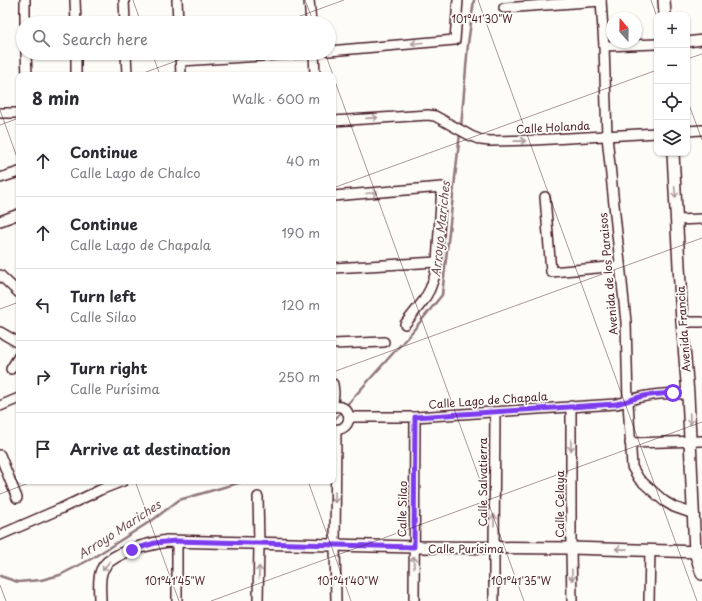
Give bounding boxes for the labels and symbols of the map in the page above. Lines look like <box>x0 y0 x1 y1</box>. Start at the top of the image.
text: 101°41'30"W <box>451 11 513 26</box>
north arrow <box>606 12 642 48</box>
one-way arrow <box>411 40 424 47</box>
one-way arrow <box>365 115 378 122</box>
street label: Calle Holanda <box>516 117 591 137</box>
one-way arrow <box>513 137 526 144</box>
water label: Arroyo Mariches <box>426 179 454 278</box>
one-way arrow <box>671 185 679 198</box>
one-way arrow <box>365 190 378 197</box>
street label: Avenida de los Paraisos <box>594 212 622 336</box>
street label: Avenida Francia <box>672 285 694 373</box>
route start <box>664 384 682 402</box>
street label: Calle Lago de Chapala <box>428 387 548 413</box>
one-way arrow <box>686 412 693 425</box>
street label: Calle Salvatierra <box>474 437 491 526</box>
one-way arrow <box>567 438 575 451</box>
street label: Calle Celaya <box>551 470 568 538</box>
street label: Calle Silao <box>393 481 411 537</box>
one-way arrow <box>332 490 339 503</box>
water label: Arroyo Mariches <box>74 495 165 563</box>
one-way arrow <box>490 514 498 527</box>
street label: Calle Purísima <box>428 540 504 557</box>
route end <box>123 541 141 559</box>
one-way arrow <box>615 546 628 553</box>
one-way arrow <box>410 556 418 569</box>
one-way arrow <box>102 561 110 572</box>
one-way arrow <box>255 566 263 579</box>
one-way arrow <box>568 568 576 581</box>
text: 101°41'45"W <box>145 573 206 588</box>
text: 101°41'40"W <box>318 573 379 588</box>
text: 101°41'35"W <box>491 573 552 588</box>

